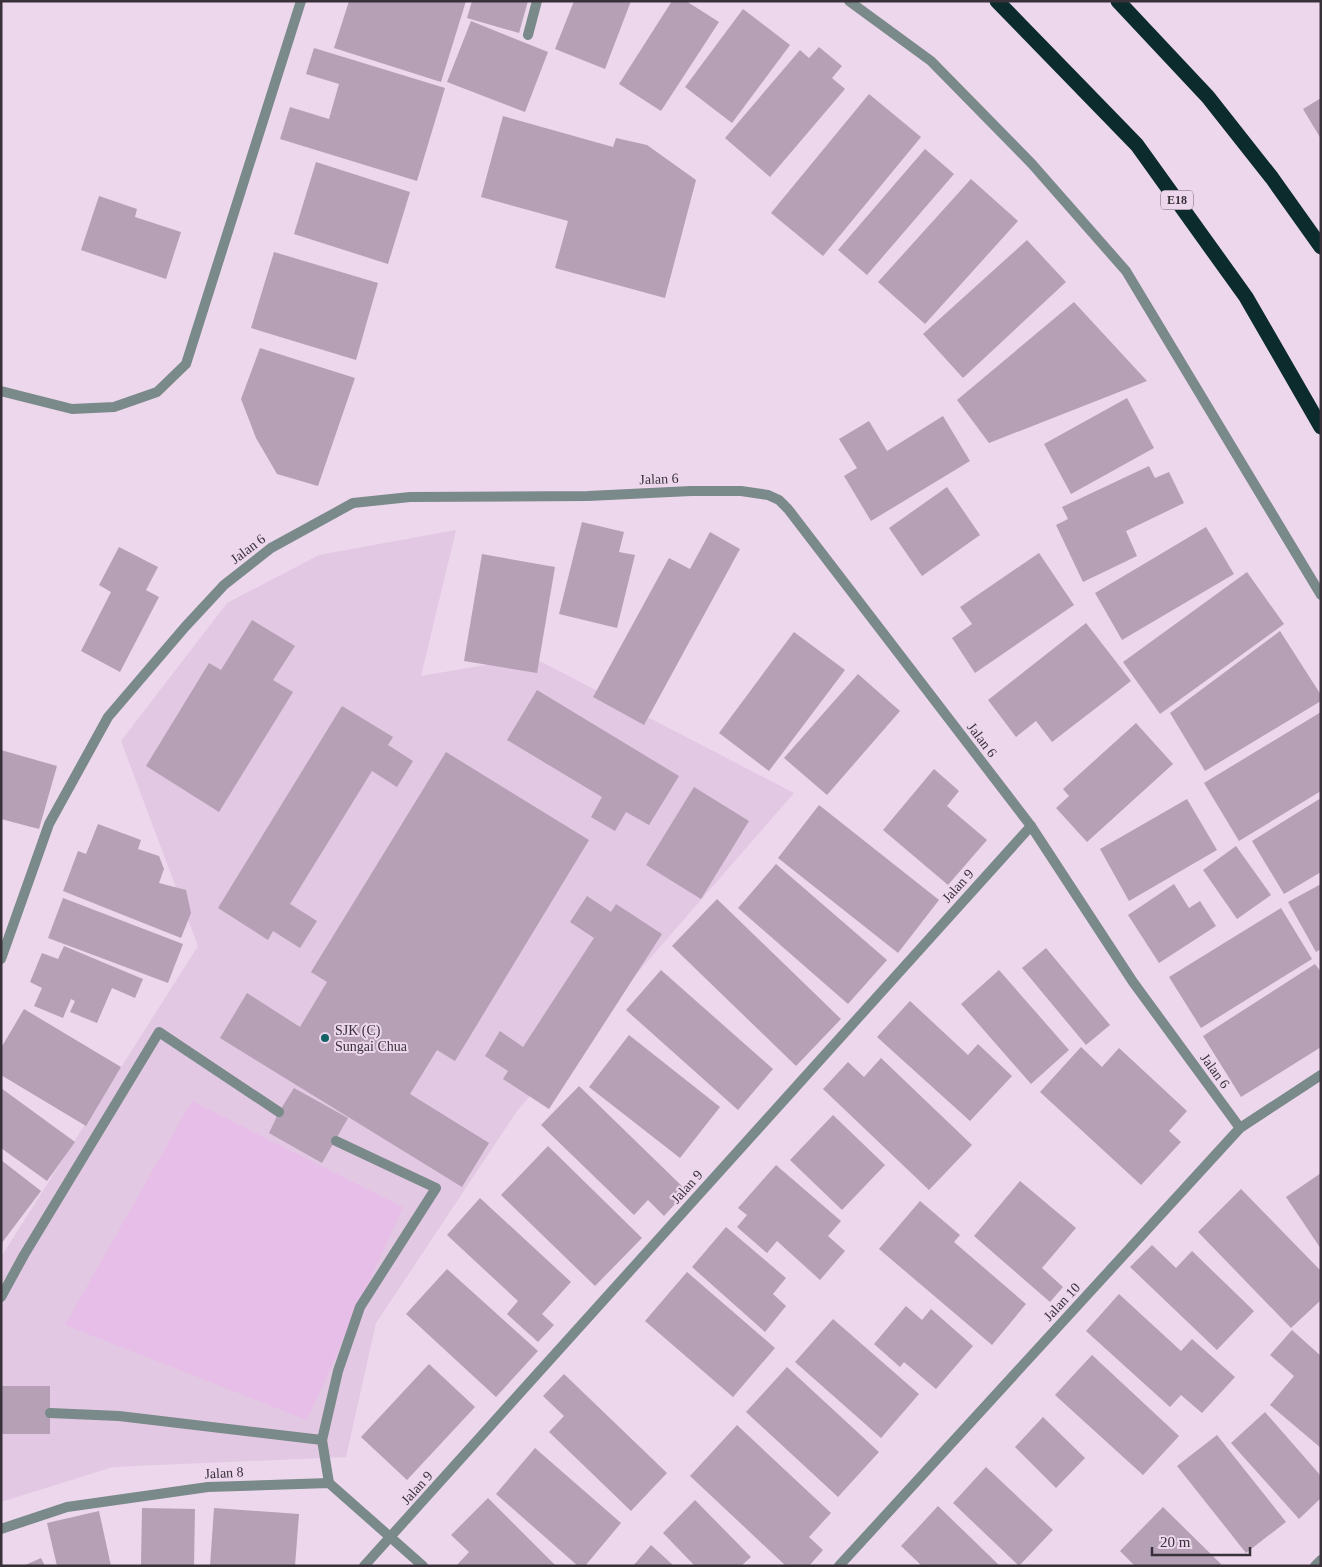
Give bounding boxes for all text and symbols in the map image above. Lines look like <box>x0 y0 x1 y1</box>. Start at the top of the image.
road number: E18 <box>1161 190 1193 210</box>
street label: Jalan 6 <box>639 471 679 487</box>
street label: Jalan 6 <box>228 531 268 567</box>
street label: Jalan 6 <box>964 720 1000 760</box>
street label: Jalan 9 <box>939 866 977 906</box>
place label: SJK (C) Sungai Chua <box>335 1023 408 1054</box>
marker: SJK (C) Sungai Chua <box>319 1032 331 1044</box>
street label: Jalan 6 <box>1197 1051 1233 1091</box>
street label: Jalan 9 <box>668 1167 706 1207</box>
street label: Jalan 10 <box>1041 1280 1083 1324</box>
street label: Jalan 8 <box>204 1464 244 1482</box>
street label: Jalan 9 <box>398 1468 436 1508</box>
scale bar <box>1152 1524 1250 1556</box>
text: 20 m <box>1160 1534 1191 1550</box>

